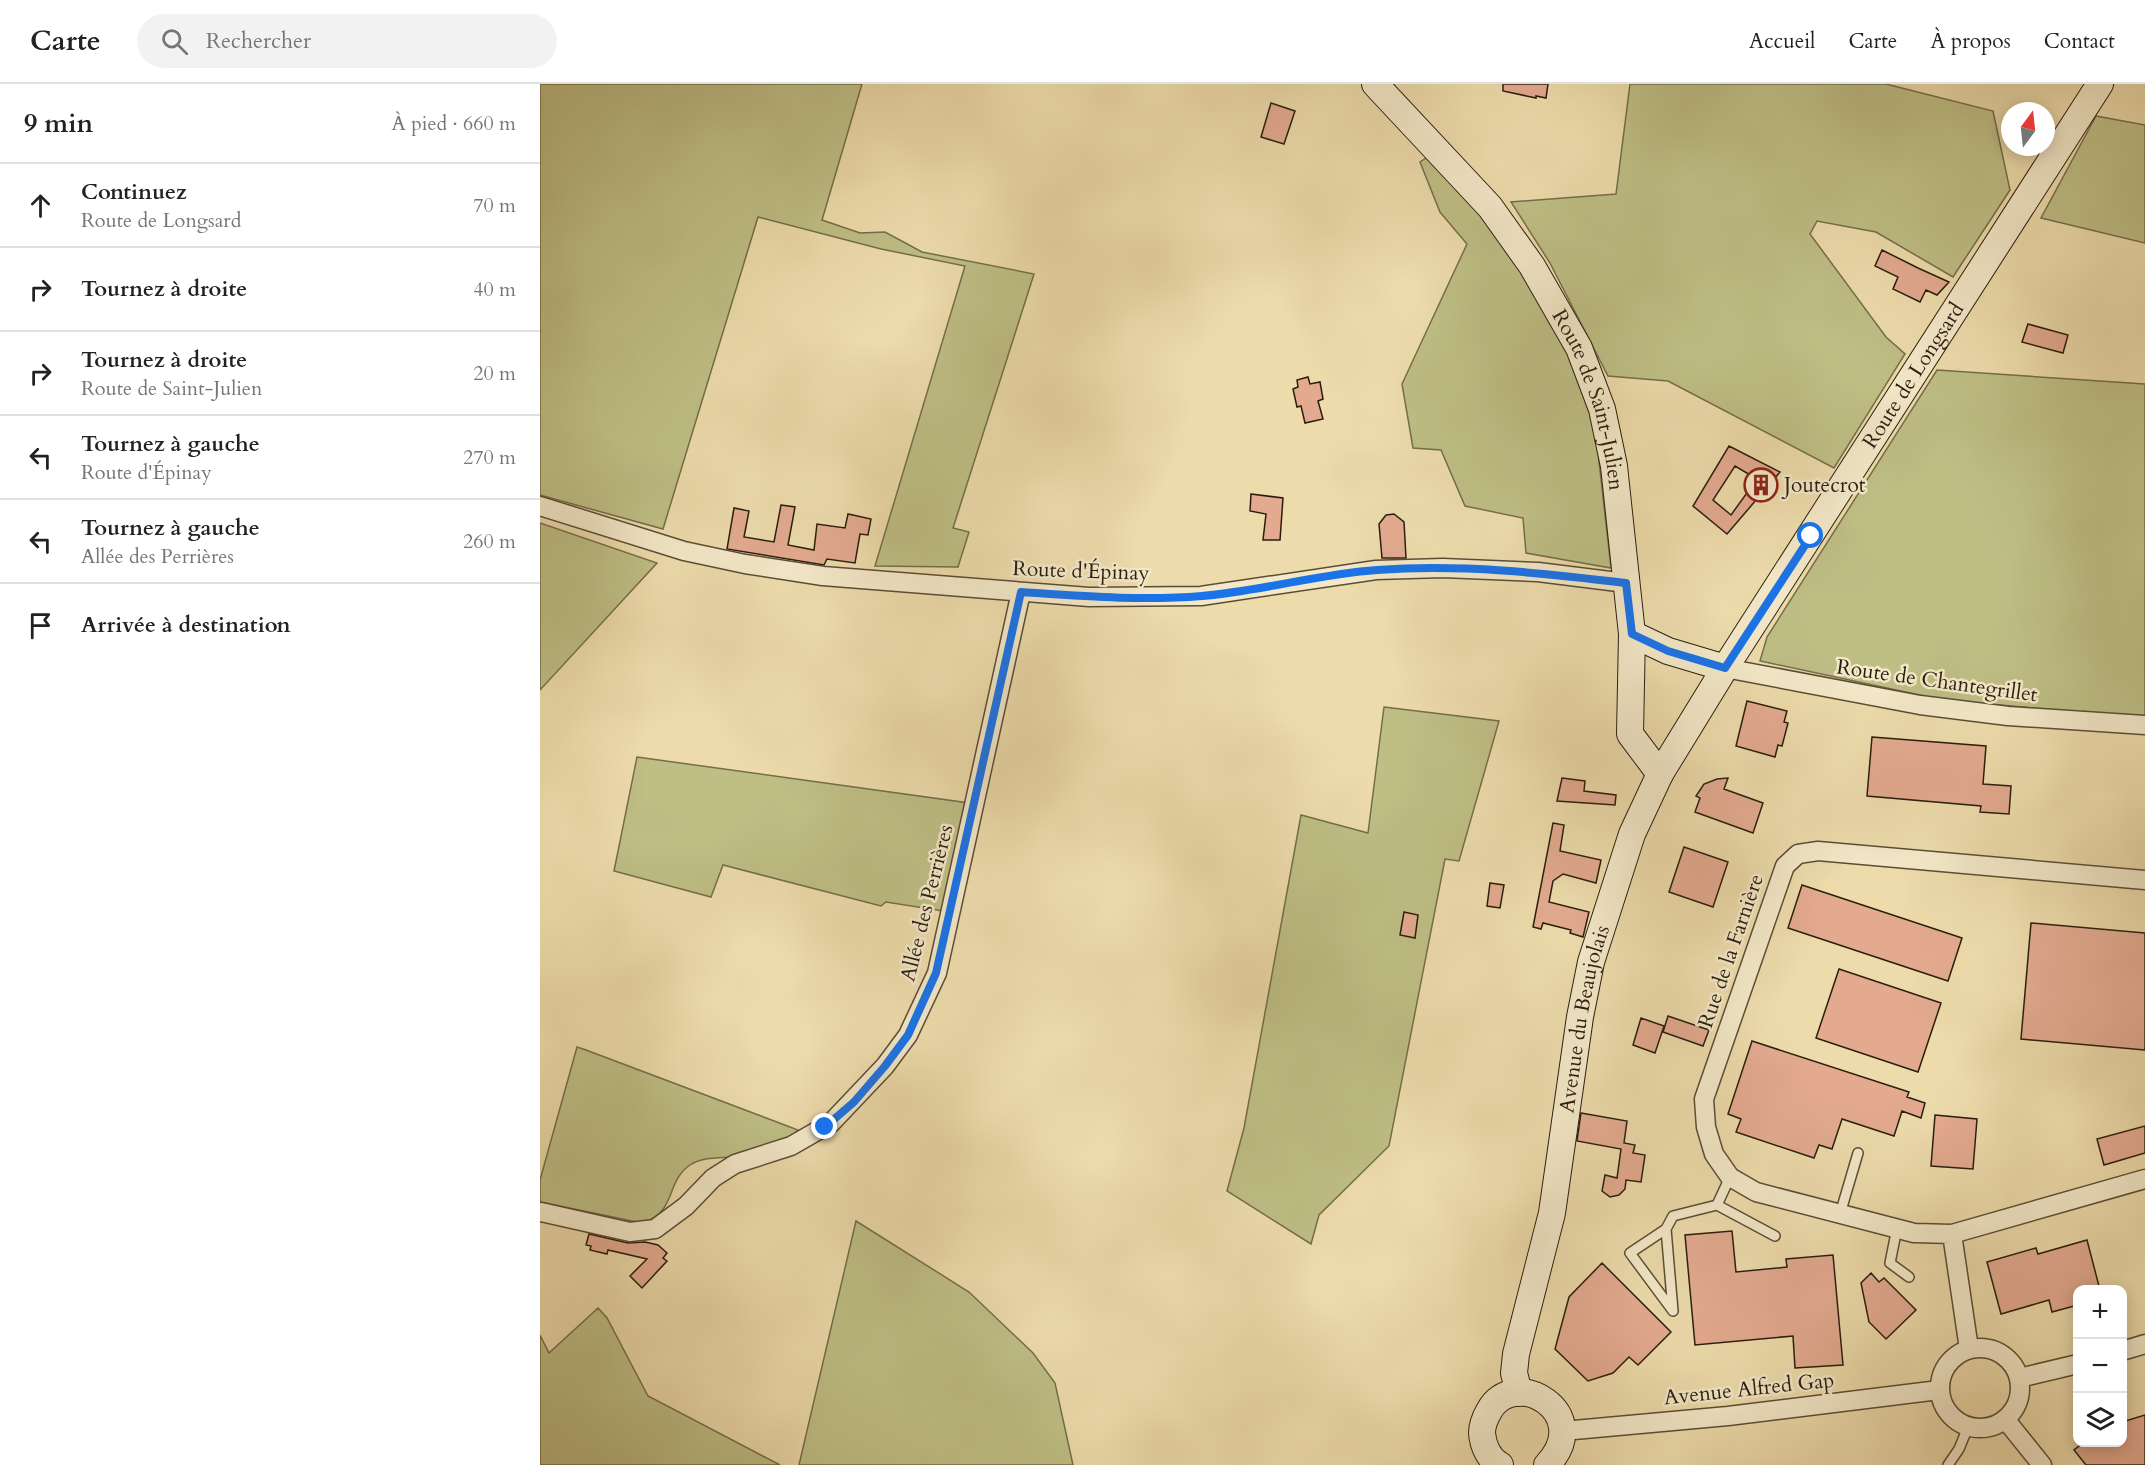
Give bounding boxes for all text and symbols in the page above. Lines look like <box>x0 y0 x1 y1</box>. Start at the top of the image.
search box <box>137 14 557 68</box>
text: Carte <box>30 22 101 60</box>
icon: search <box>158 25 191 58</box>
text: Rechercher <box>206 26 311 56</box>
text: Accueil <box>1749 27 1815 56</box>
text: Carte <box>1848 27 1897 56</box>
text: À propos <box>1930 27 2011 56</box>
text: Contact <box>2044 27 2115 56</box>
north arrow <box>2001 102 2055 156</box>
text: 9 min <box>24 106 93 141</box>
text: À pied · 660 m <box>392 110 516 137</box>
text: Continuez <box>81 177 187 207</box>
icon: ahead <box>24 189 57 222</box>
text: 70 m <box>473 192 516 219</box>
text: Route de Longsard <box>81 207 241 234</box>
icon: right <box>24 273 57 306</box>
text: Tournez à droite <box>81 274 247 304</box>
text: 40 m <box>473 276 516 303</box>
street label: Route de Longsard <box>1855 297 1971 454</box>
street label: Route de Saint-Julien <box>1545 304 1631 492</box>
text: Tournez à droite <box>81 345 247 375</box>
icon: right <box>24 357 57 390</box>
text: 20 m <box>473 360 516 387</box>
text: Route de Saint-Julien <box>81 375 262 402</box>
text: Tournez à gauche <box>81 429 260 459</box>
icon: left <box>24 441 57 474</box>
text: 270 m <box>463 444 516 471</box>
text: Route d'Épinay <box>81 459 212 486</box>
building icon: Joutecrot <box>1743 467 1779 503</box>
place label: Joutecrot <box>1781 471 1866 500</box>
text: Tournez à gauche <box>81 513 260 543</box>
route start <box>1797 522 1823 548</box>
icon: left <box>24 525 57 558</box>
text: 260 m <box>463 528 516 555</box>
text: Allée des Perrières <box>81 543 234 570</box>
street label: Route d'Épinay <box>1012 554 1150 588</box>
icon: arrive <box>24 609 57 642</box>
text: Arrivée à destination <box>81 610 291 640</box>
street label: Route de Chantegrillet <box>1835 653 2040 710</box>
street label: Allée des Perrières <box>893 822 961 984</box>
street label: Rue de la Farnière <box>1691 870 1771 1032</box>
street label: Avenue du Beaujolais <box>1552 921 1616 1115</box>
route end <box>811 1113 837 1139</box>
map controls <box>2073 1285 2127 1447</box>
button: + <box>2073 1285 2127 1339</box>
button: − <box>2073 1339 2127 1393</box>
street label: Avenue Alfred Gap <box>1662 1366 1836 1412</box>
button: layers <box>2073 1393 2127 1447</box>

